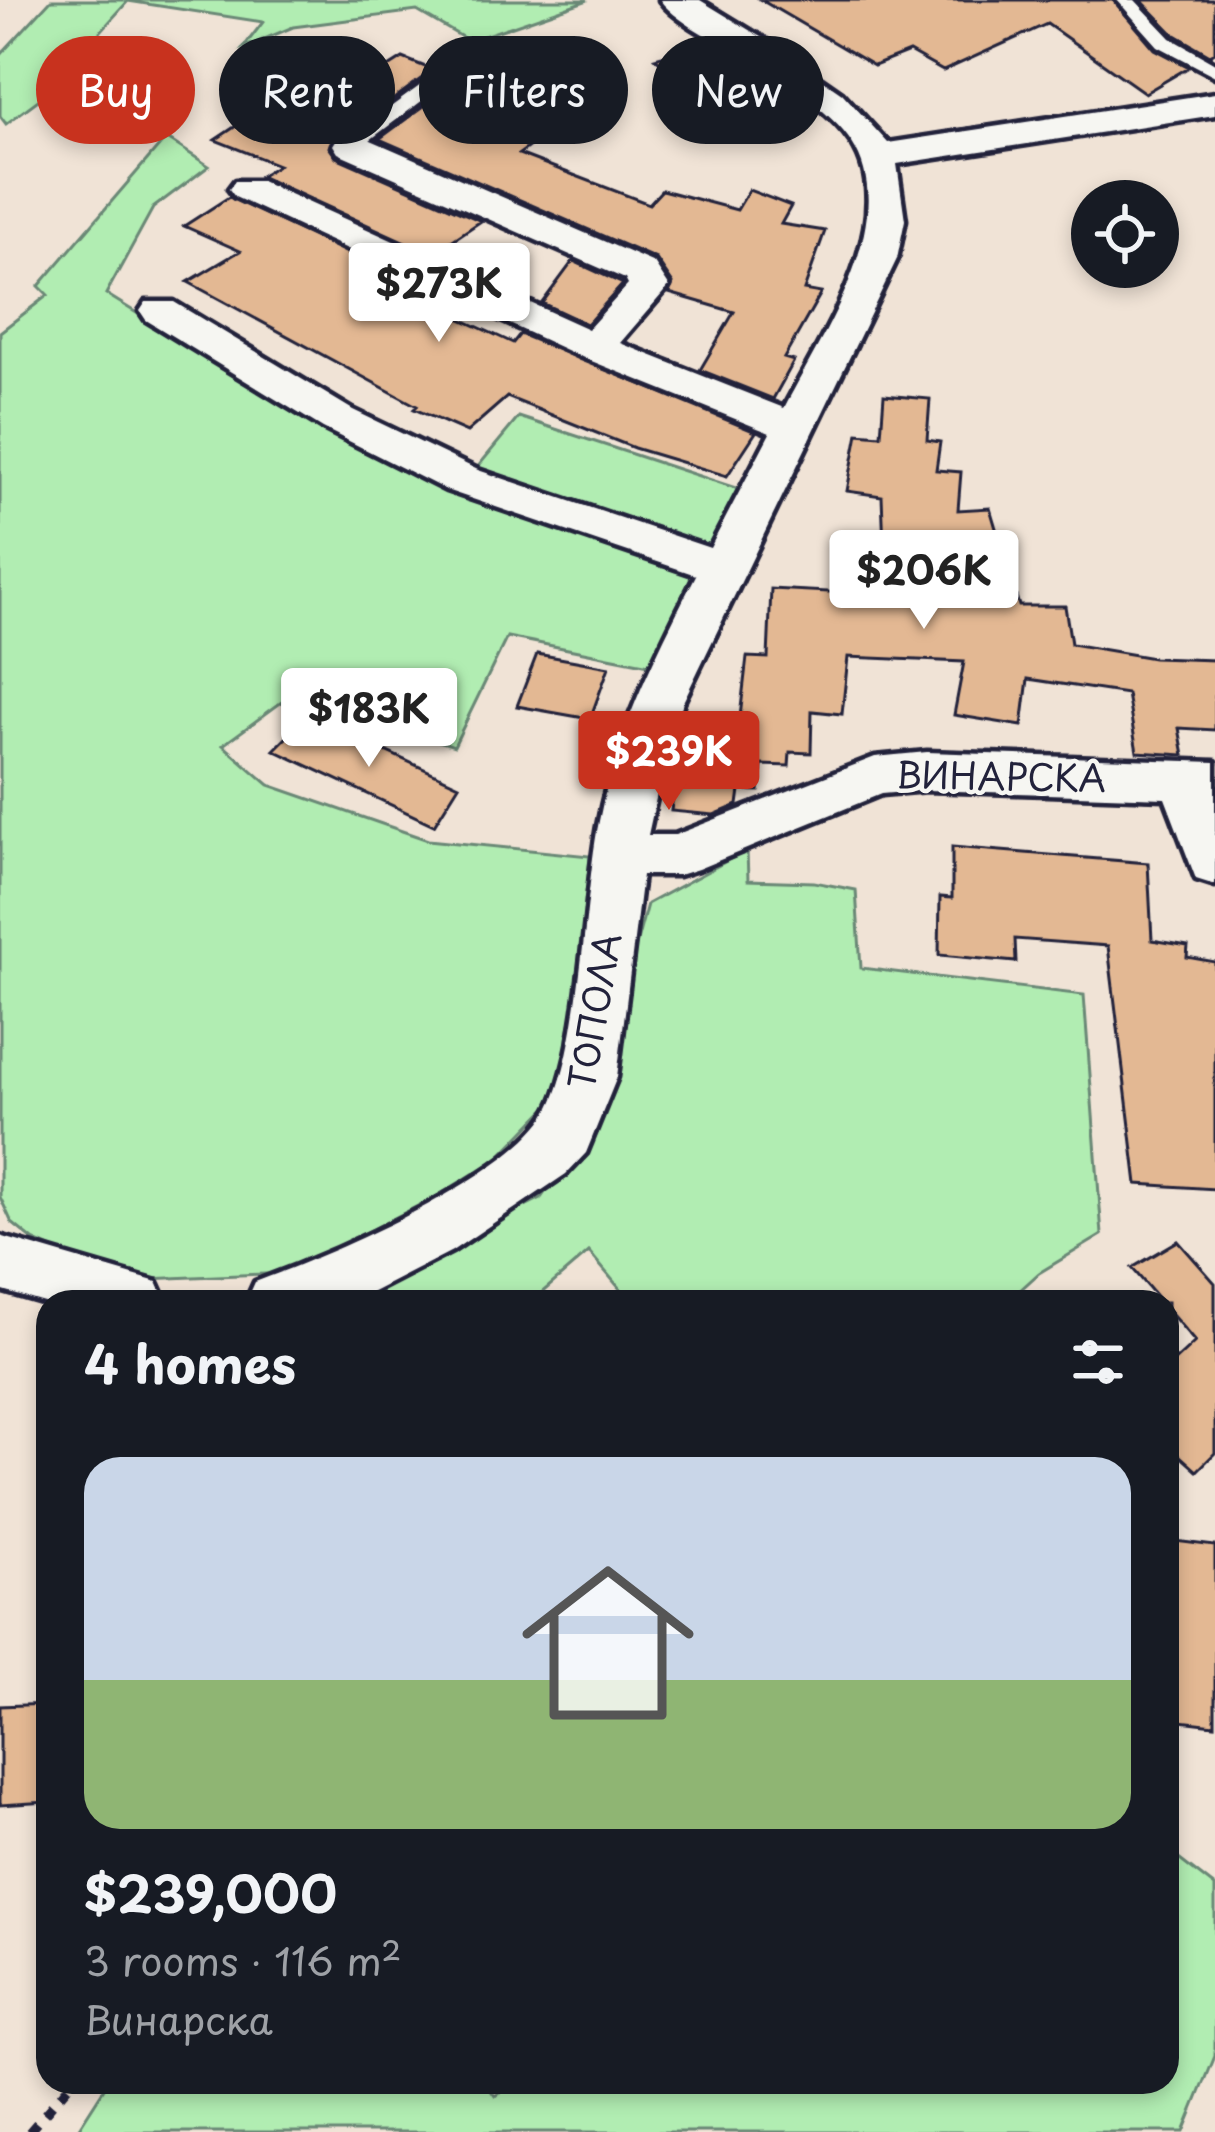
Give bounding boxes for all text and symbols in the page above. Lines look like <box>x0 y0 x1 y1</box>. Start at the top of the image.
chip: Buy <box>36 36 195 144</box>
chip: Rent <box>219 36 395 144</box>
chip: Filters <box>419 36 628 144</box>
chip: New <box>652 36 824 144</box>
map controls <box>1071 180 1179 288</box>
button: locate <box>1071 180 1179 288</box>
pin: $273K <box>355 243 523 345</box>
text: $273K <box>376 252 502 311</box>
pin: $206K <box>840 530 1008 632</box>
text: $206K <box>856 539 992 598</box>
pin: $183K <box>285 668 453 770</box>
text: $183K <box>308 677 430 736</box>
pin: $239K <box>585 711 753 813</box>
text: $239K <box>605 720 733 779</box>
street label: ВИНАРСКА <box>896 746 1107 804</box>
street label: ТОПОЛА <box>553 928 633 1093</box>
text: 4 homes <box>84 1324 296 1401</box>
icon: filters <box>1065 1329 1131 1395</box>
icon: home <box>500 1535 716 1751</box>
text: $239,000 <box>84 1853 337 1930</box>
text: 3 rooms · 116 m² <box>84 1930 402 1989</box>
text: Винарска <box>84 1989 273 2048</box>

